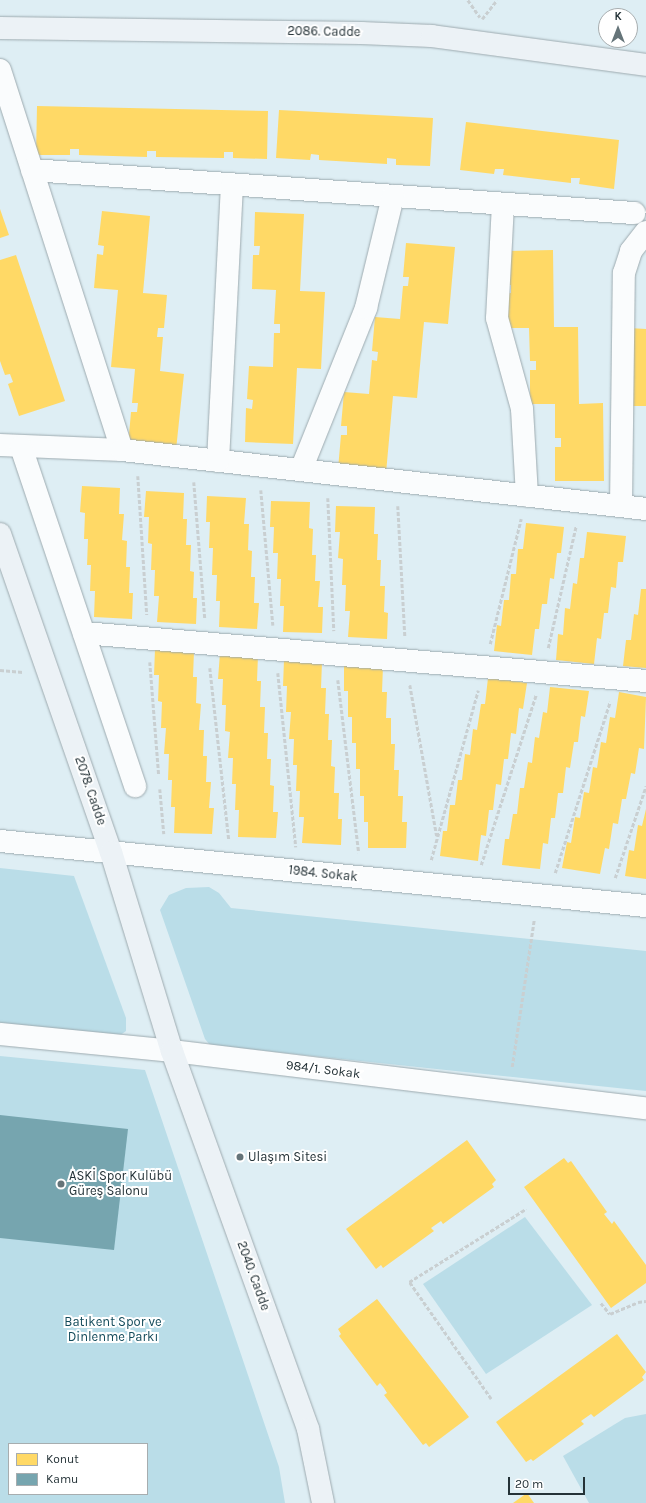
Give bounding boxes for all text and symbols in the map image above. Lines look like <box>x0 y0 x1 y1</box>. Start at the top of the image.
north arrow <box>598 8 638 48</box>
text: K <box>614 10 622 23</box>
street label: 2086. Cadde <box>287 24 361 40</box>
street label: 2078. Cadde <box>71 754 109 828</box>
street label: 1984. Sokak <box>288 863 358 885</box>
street label: 984/1. Sokak <box>285 1058 361 1082</box>
place label: Ulaşım Sitesi <box>248 1149 327 1165</box>
marker: Ulaşım Sitesi <box>235 1152 245 1162</box>
place label: ASKİ Spor Kulübü Güreş Salonu <box>69 1169 172 1200</box>
marker: ASKİ Spor Kulübü Güreş Salonu <box>56 1179 66 1189</box>
street label: 2040. Cadde <box>233 1239 273 1313</box>
park label: Batıkent Spor ve Dinlenme Parkı <box>64 1315 162 1346</box>
legend <box>8 1443 148 1495</box>
text: Konut <box>46 1452 79 1466</box>
scale bar <box>510 1469 587 1495</box>
text: Kamu <box>46 1472 78 1486</box>
text: 20 m <box>515 1477 543 1491</box>

